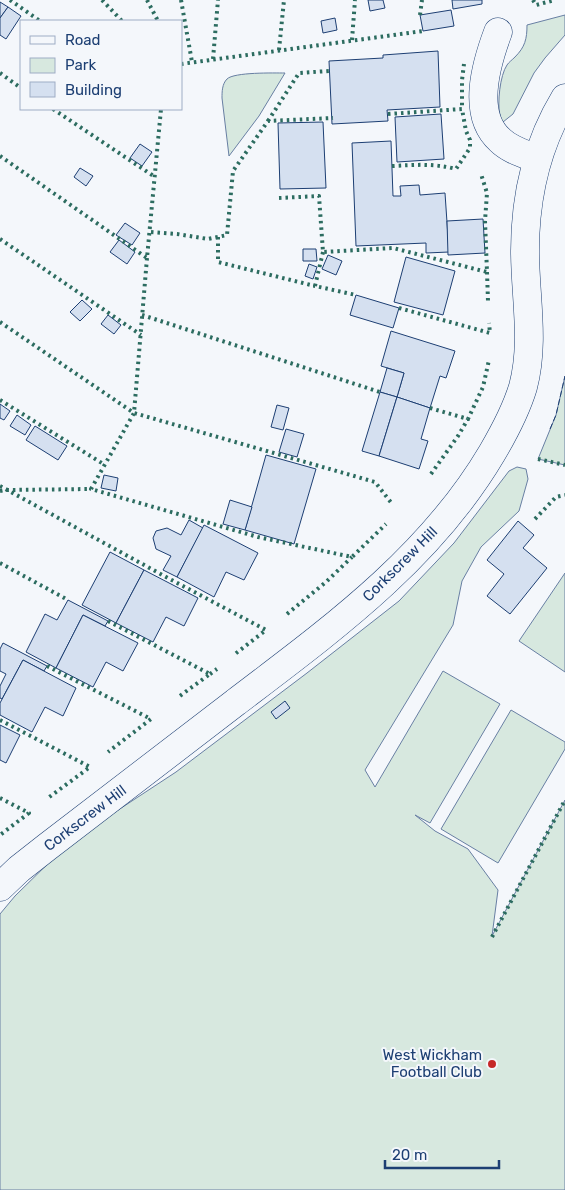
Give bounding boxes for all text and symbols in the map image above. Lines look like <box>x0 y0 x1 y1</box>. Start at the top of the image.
legend <box>20 20 182 110</box>
text: Road <box>65 31 101 49</box>
text: Park <box>65 56 96 74</box>
text: Building <box>65 81 122 99</box>
street label: Corkscrew Hill <box>359 523 441 605</box>
street label: Corkscrew Hill <box>40 781 130 855</box>
place label: West Wickham Football Club <box>383 1046 482 1081</box>
marker: West Wickham Football Club <box>486 1058 498 1070</box>
scale bar <box>385 1138 499 1170</box>
text: 20 m <box>392 1146 427 1164</box>

